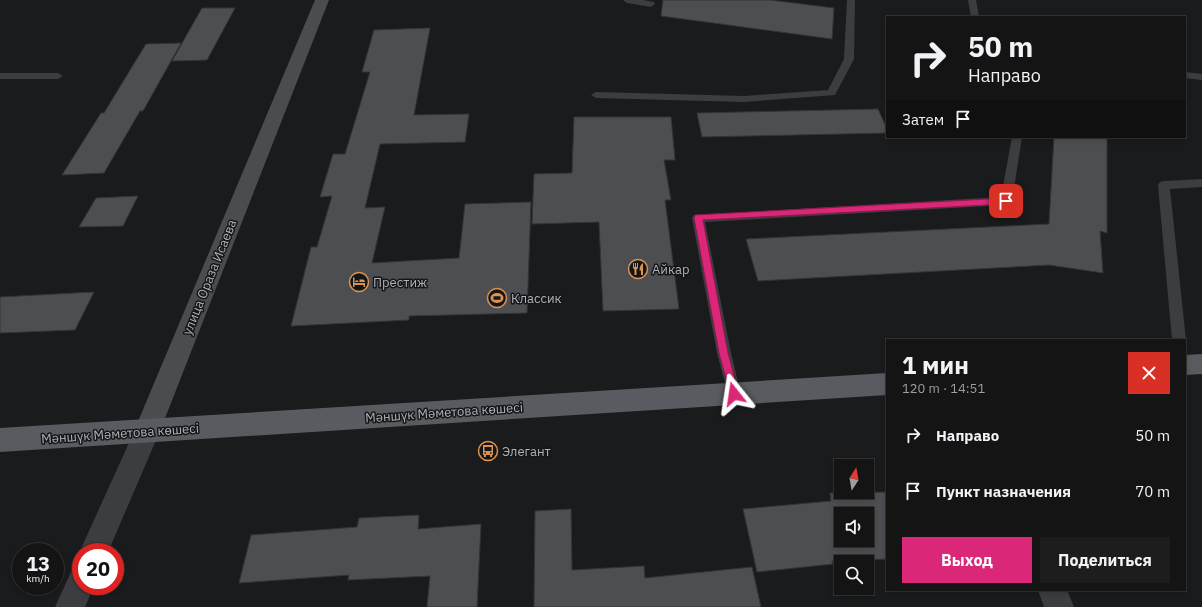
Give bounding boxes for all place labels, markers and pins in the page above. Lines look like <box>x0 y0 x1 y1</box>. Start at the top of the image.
pin <box>989 184 1023 218</box>
restaurant icon: Айкар <box>627 258 649 280</box>
place label: Айкар <box>652 261 689 278</box>
hotel icon: Престиж <box>348 271 370 293</box>
place label: Престиж <box>373 274 427 291</box>
sports icon: Классик <box>486 287 508 309</box>
place label: Классик <box>511 290 562 307</box>
bus stop icon: Элегант <box>477 440 499 462</box>
place label: Элегант <box>502 443 551 460</box>

